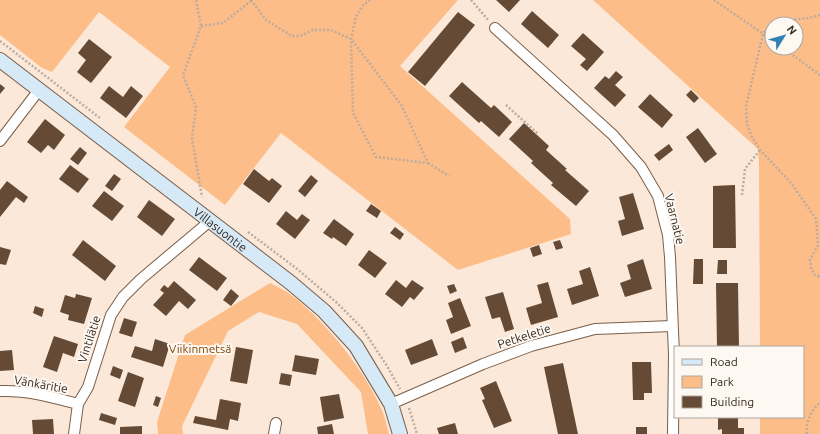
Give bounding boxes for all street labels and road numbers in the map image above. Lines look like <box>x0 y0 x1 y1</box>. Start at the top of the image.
street label: Vaarnatie <box>662 192 688 246</box>
street label: Villasuontie <box>191 205 250 254</box>
street label: Vintilätie <box>75 314 103 364</box>
street label: Petkeletie <box>496 321 552 351</box>
street label: Vänkäritie <box>13 373 69 395</box>

